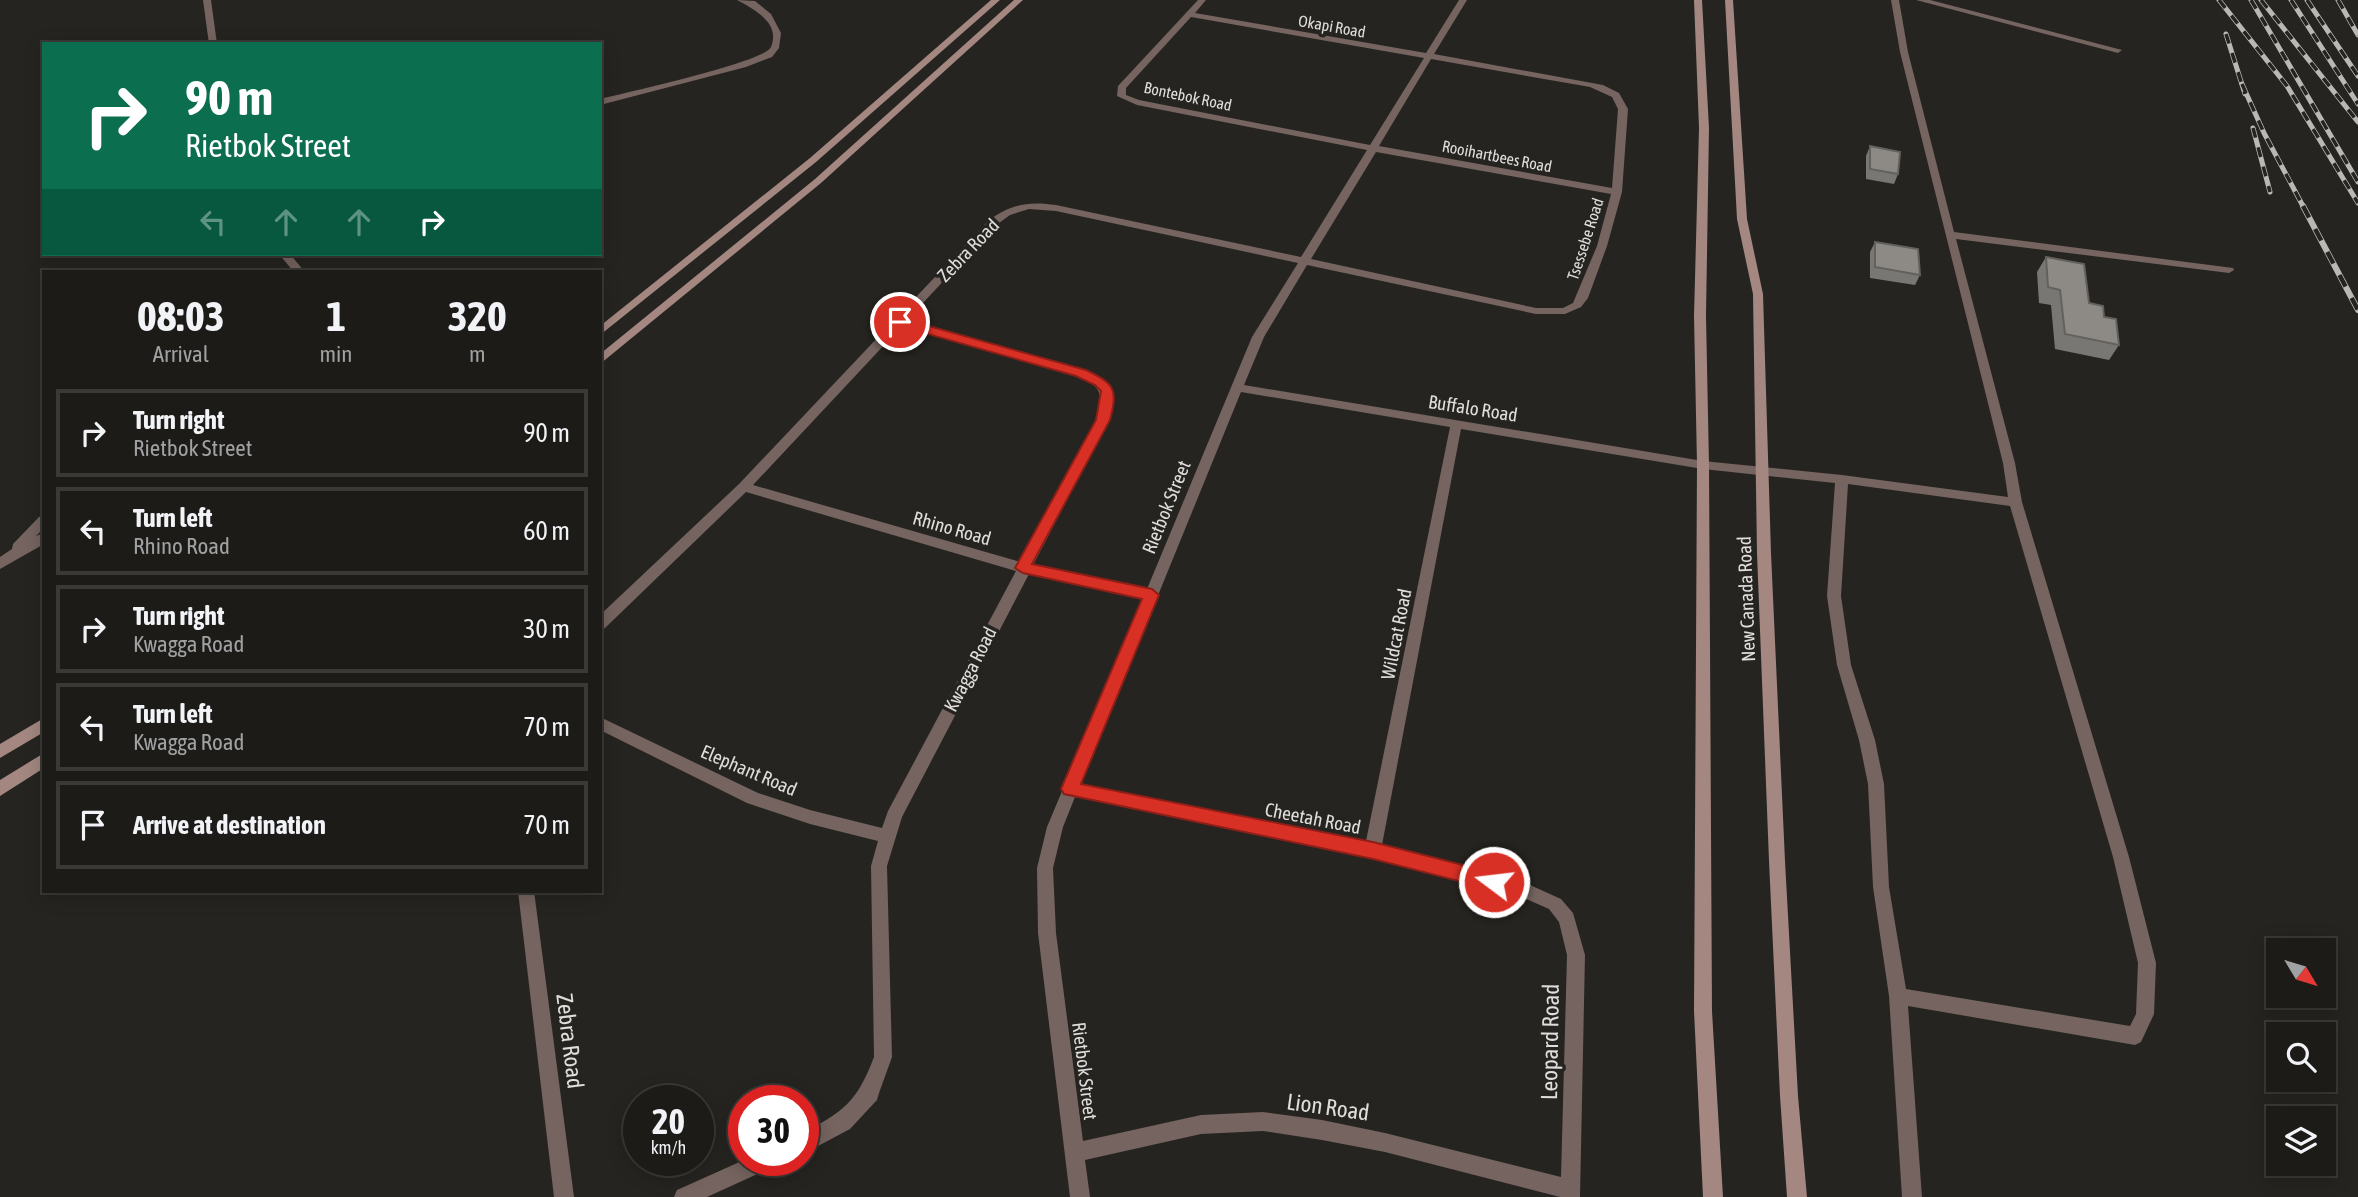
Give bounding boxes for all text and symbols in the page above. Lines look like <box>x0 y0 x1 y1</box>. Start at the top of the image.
street label: Okapi Road <box>1297 11 1367 42</box>
text: 90 m <box>185 69 273 125</box>
icon: right <box>70 70 161 161</box>
street label: Bontebok Road <box>1142 78 1234 114</box>
text: Rietbok Street <box>185 127 351 164</box>
street label: Rooihartbees Road <box>1441 137 1553 175</box>
street label: Tsessebe Road <box>1563 196 1607 282</box>
icon: left <box>194 203 232 241</box>
icon: ahead <box>267 203 305 241</box>
icon: ahead <box>340 203 378 241</box>
icon: right <box>413 203 451 241</box>
street label: Zebra Road <box>933 214 1003 286</box>
text: 08:03 <box>137 292 224 340</box>
text: 1 <box>326 292 346 340</box>
text: 320 <box>448 292 507 340</box>
pin <box>870 292 930 352</box>
icon: arrive <box>881 303 919 341</box>
text: Arrival <box>153 341 209 367</box>
text: min <box>320 341 353 367</box>
text: m <box>469 341 486 367</box>
street label: Buffalo Road <box>1427 390 1519 426</box>
text: Turn right <box>133 405 224 435</box>
icon: right <box>74 414 112 452</box>
text: 90 m <box>523 418 570 448</box>
text: Rietbok Street <box>133 435 252 461</box>
street label: Rietbok Street <box>1137 457 1195 557</box>
text: Turn left <box>133 503 213 533</box>
street label: Rhino Road <box>910 506 994 550</box>
icon: left <box>74 512 112 550</box>
text: 60 m <box>523 516 570 546</box>
text: Rhino Road <box>133 533 230 559</box>
street label: New Canada Road <box>1733 536 1759 662</box>
street label: Wildcat Road <box>1376 587 1416 681</box>
text: Turn right <box>133 601 224 631</box>
icon: right <box>74 610 112 648</box>
text: 30 m <box>523 614 570 644</box>
street label: Kwagga Road <box>939 623 1001 715</box>
text: Kwagga Road <box>133 631 244 657</box>
text: Turn left <box>133 699 213 729</box>
icon: left <box>74 708 112 746</box>
text: 70 m <box>523 712 570 742</box>
text: Kwagga Road <box>133 729 244 755</box>
street label: Elephant Road <box>698 740 800 800</box>
street label: Cheetah Road <box>1263 798 1363 838</box>
icon: arrive <box>74 806 112 844</box>
text: Arrive at destination <box>133 810 326 840</box>
text: 70 m <box>523 810 570 840</box>
position arrow <box>1457 845 1531 919</box>
north arrow <box>2266 938 2336 1008</box>
map controls <box>2266 938 2336 1176</box>
street label: Leopard Road <box>1536 984 1564 1100</box>
street label: Zebra Road <box>551 992 589 1090</box>
street label: Rietbok Street <box>1068 1021 1102 1121</box>
button: search <box>2266 1022 2336 1092</box>
speed limit sign: 30 <box>728 1085 819 1176</box>
street label: Lion Road <box>1285 1088 1371 1126</box>
text: 20 <box>652 1101 685 1141</box>
button: layers <box>2266 1106 2336 1176</box>
text: km/h <box>651 1137 686 1158</box>

